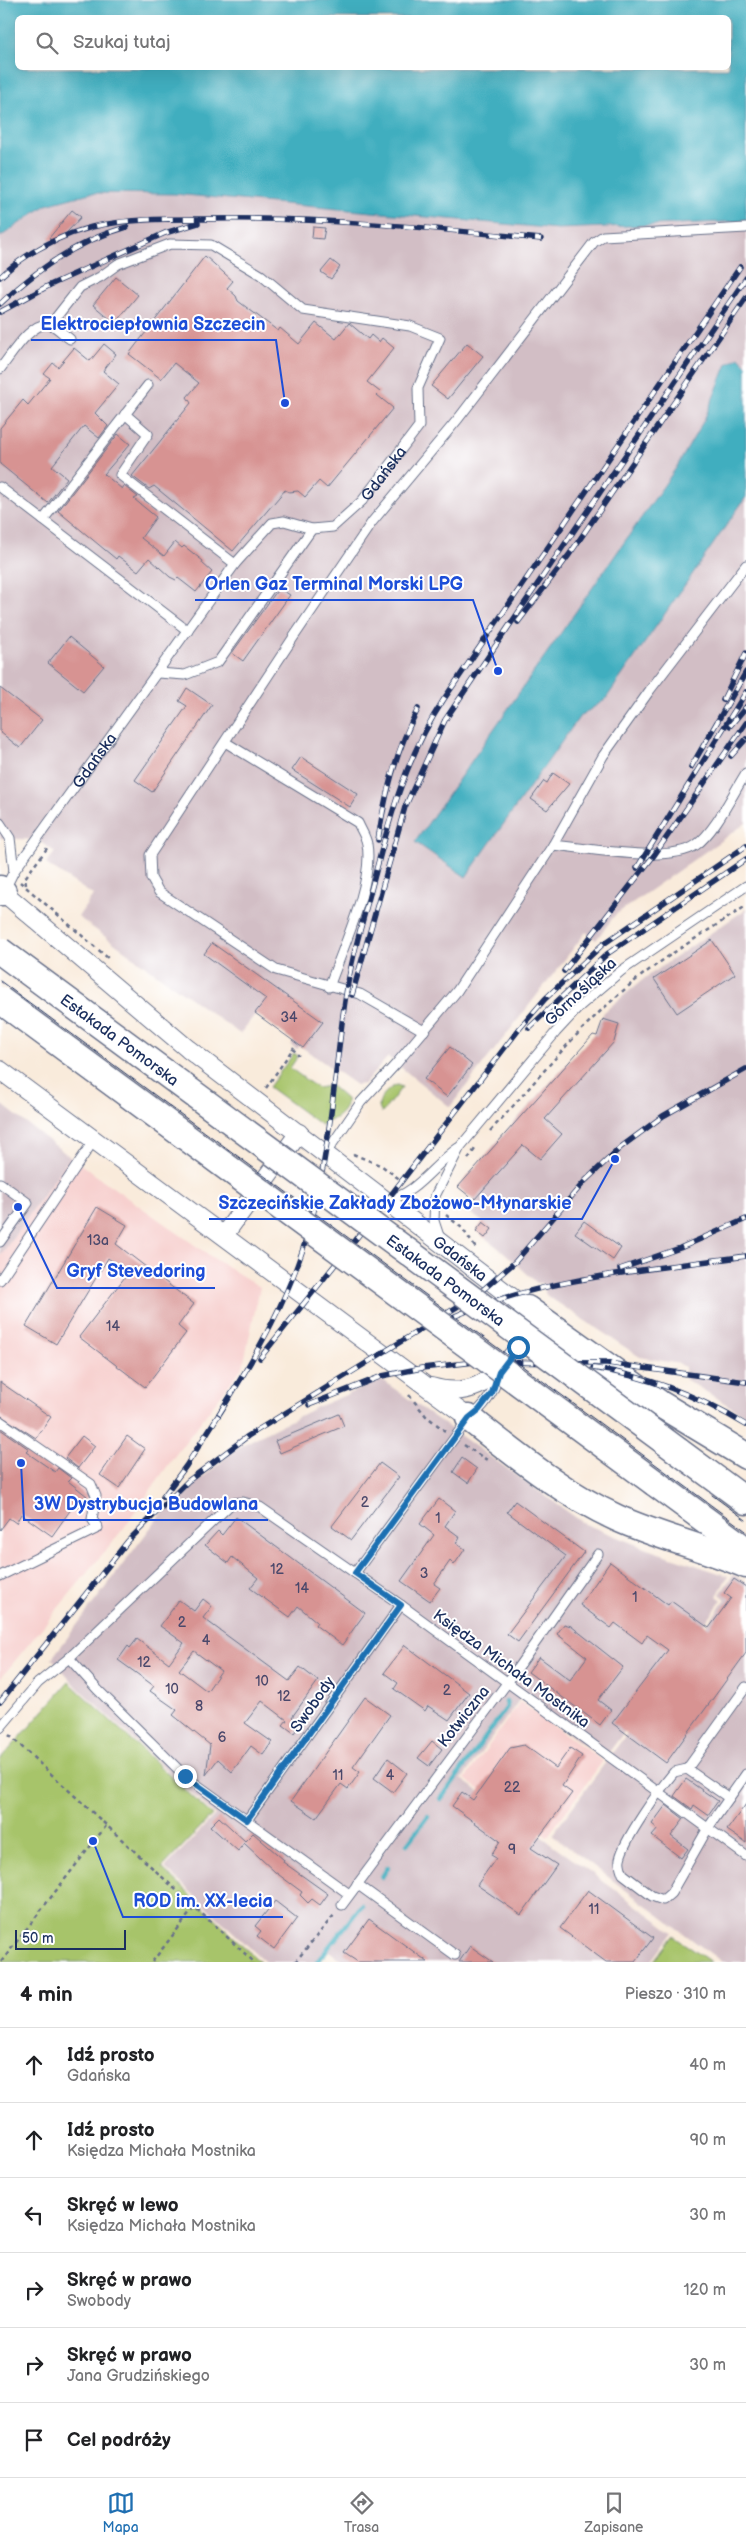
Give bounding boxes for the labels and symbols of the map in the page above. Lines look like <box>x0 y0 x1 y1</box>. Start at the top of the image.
callout: Elektrociepłownia Szczecin <box>31 307 276 340</box>
text: Elektrociepłownia Szczecin <box>40 314 266 335</box>
street label: Gdańska <box>357 443 411 505</box>
callout: Orlen Gaz Terminal Morski LPG <box>195 567 473 600</box>
text: Orlen Gaz Terminal Morski LPG <box>205 574 463 595</box>
street label: Gdańska <box>69 730 121 792</box>
street label: Górnośląska <box>541 954 621 1030</box>
street label: Estakada Pomorska <box>56 991 182 1091</box>
house number: 34 <box>280 1009 298 1026</box>
callout: Szczecińskie Zakłady Zbożowo-Młynarskie <box>209 1186 582 1219</box>
text: Szczecińskie Zakłady Zbożowo-Młynarskie <box>219 1193 572 1214</box>
street label: Estakada Pomorska <box>382 1231 508 1331</box>
house number: 13a <box>87 1232 109 1249</box>
street label: Gdańska <box>429 1232 491 1286</box>
callout: Gryf Stevedoring <box>57 1255 215 1288</box>
text: Gryf Stevedoring <box>67 1261 205 1282</box>
house number: 14 <box>106 1318 120 1335</box>
route start <box>507 1336 530 1359</box>
callout: 3W Dystrybucja Budowlana <box>24 1487 268 1520</box>
text: 3W Dystrybucja Budowlana <box>34 1494 258 1515</box>
house number: 2 <box>361 1494 370 1511</box>
house number: 1 <box>435 1510 441 1527</box>
house number: 12 <box>270 1561 285 1578</box>
house number: 3 <box>420 1565 428 1582</box>
house number: 14 <box>295 1580 309 1597</box>
house number: 1 <box>632 1589 638 1606</box>
street label: Księdza Michała Mostnika <box>429 1606 593 1732</box>
house number: 2 <box>178 1614 187 1631</box>
house number: 4 <box>202 1632 211 1649</box>
house number: 12 <box>137 1654 152 1671</box>
house number: 10 <box>255 1673 269 1690</box>
street label: Swobody <box>287 1673 340 1736</box>
house number: 10 <box>165 1681 179 1698</box>
street label: Kotwiczna <box>434 1682 494 1751</box>
house number: 2 <box>443 1682 452 1699</box>
house number: 12 <box>277 1688 292 1705</box>
house number: 8 <box>195 1698 203 1715</box>
house number: 6 <box>218 1729 227 1746</box>
route end <box>174 1765 197 1788</box>
house number: 11 <box>333 1767 343 1784</box>
house number: 4 <box>386 1767 395 1784</box>
house number: 22 <box>504 1779 521 1796</box>
house number: 9 <box>508 1841 516 1858</box>
callout: ROD im. XX-lecia <box>123 1884 283 1917</box>
text: ROD im. XX-lecia <box>133 1891 273 1912</box>
house number: 11 <box>589 1901 599 1918</box>
scale bar <box>15 1927 126 1950</box>

